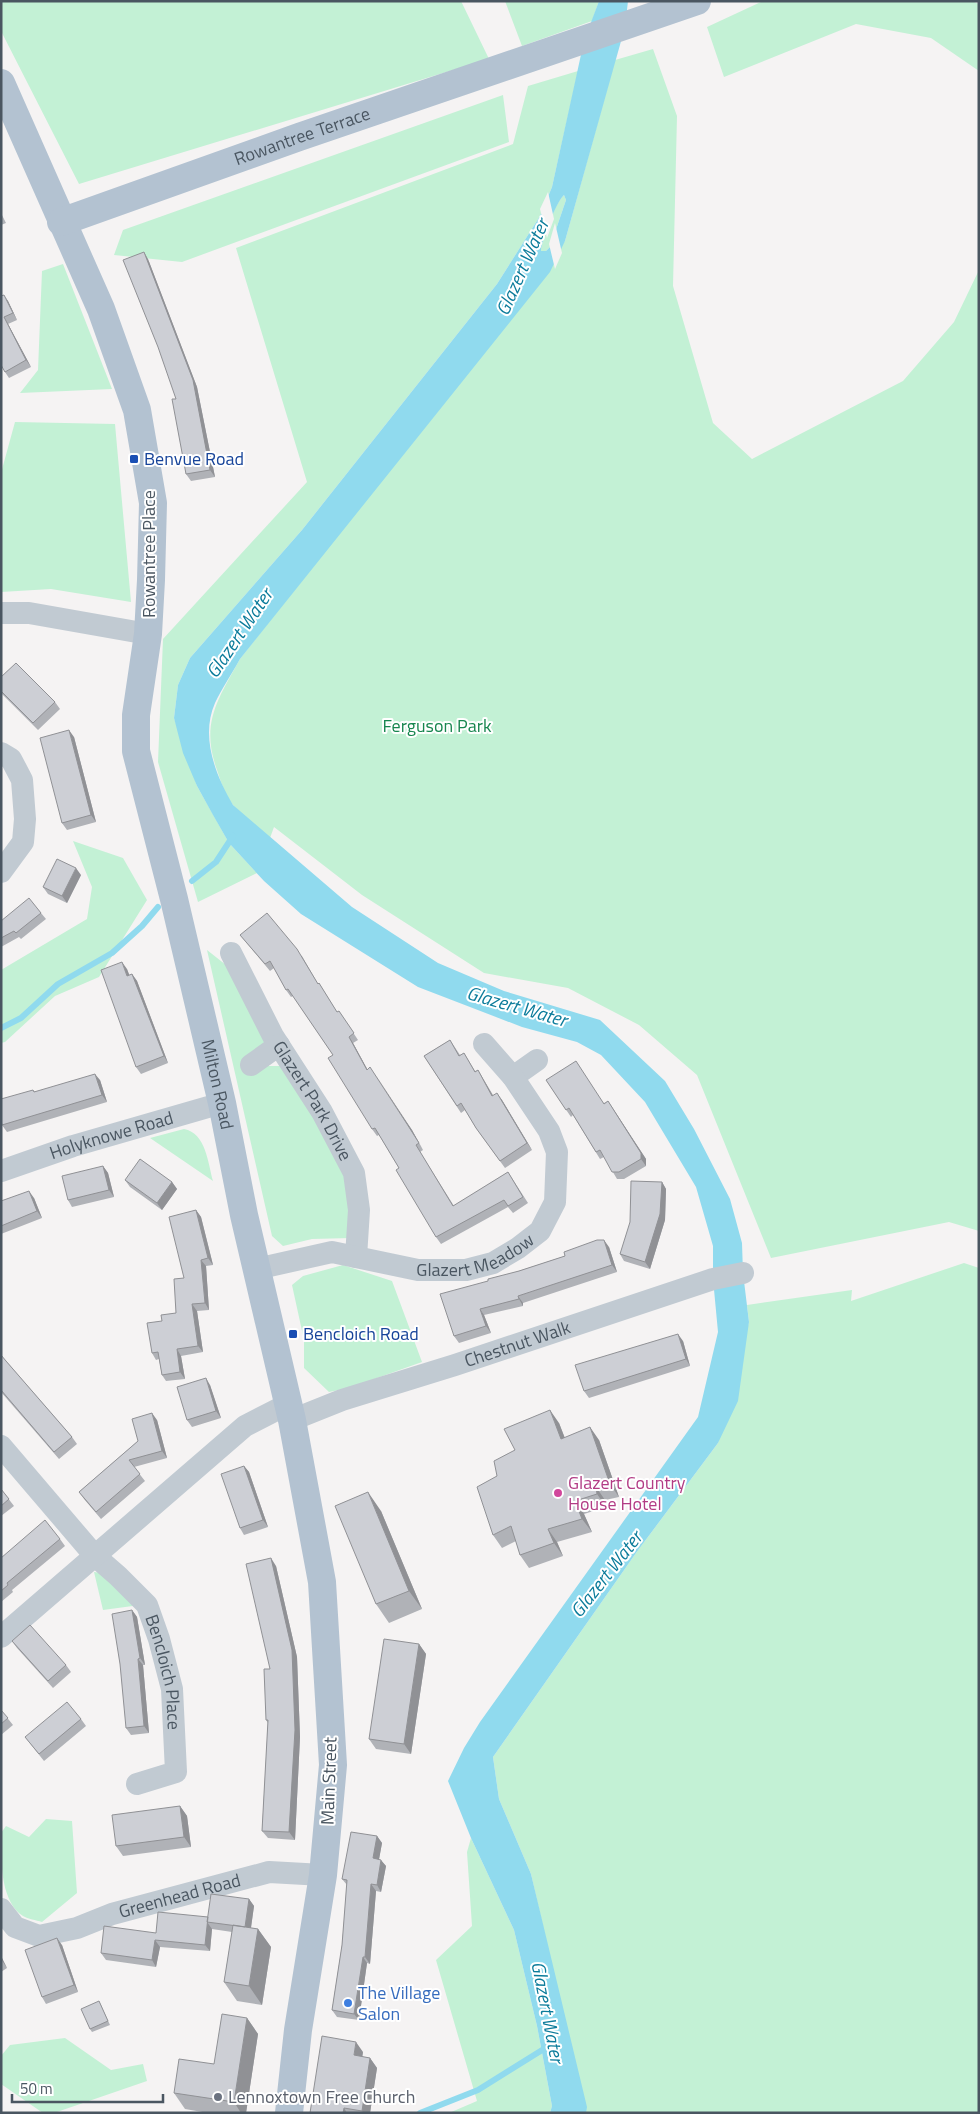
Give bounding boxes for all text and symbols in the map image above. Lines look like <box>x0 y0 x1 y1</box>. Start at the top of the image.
street label: Rowantree Terrace <box>230 100 374 172</box>
water label: Glazert Water <box>487 212 557 320</box>
place label: Benvue Road <box>144 445 244 472</box>
marker: Benvue Road <box>128 453 140 465</box>
street label: Rowantree Place <box>135 490 162 618</box>
water label: Glazert Water <box>198 580 281 684</box>
park label: Ferguson Park <box>382 712 492 739</box>
water label: Glazert Water <box>464 977 573 1034</box>
street label: Glazert Park Drive <box>266 1035 359 1165</box>
street label: Milton Road <box>194 1037 241 1132</box>
street label: Holyknowe Road <box>46 1104 176 1166</box>
street label: Glazert Meadow <box>416 1226 540 1283</box>
street label: Chestnut Walk <box>461 1313 574 1374</box>
place label: Bencloich Road <box>303 1320 419 1347</box>
marker: Bencloich Road <box>287 1328 299 1340</box>
place label: Glazert Country House Hotel <box>568 1469 686 1517</box>
marker: Glazert Country House Hotel <box>552 1487 564 1499</box>
water label: Glazert Water <box>562 1523 650 1623</box>
street label: Bencloich Place <box>138 1611 188 1730</box>
street label: Main Street <box>313 1736 344 1825</box>
street label: Greenhead Road <box>116 1866 244 1925</box>
water label: Glazert Water <box>524 1959 573 2067</box>
place label: The Village Salon <box>358 1979 440 2027</box>
marker: The Village Salon <box>342 1997 354 2009</box>
scale bar <box>12 2072 164 2104</box>
text: 50 m <box>20 2077 53 2100</box>
place label: Lennoxtown Free Church <box>228 2083 415 2110</box>
marker: Lennoxtown Free Church <box>212 2091 224 2103</box>

